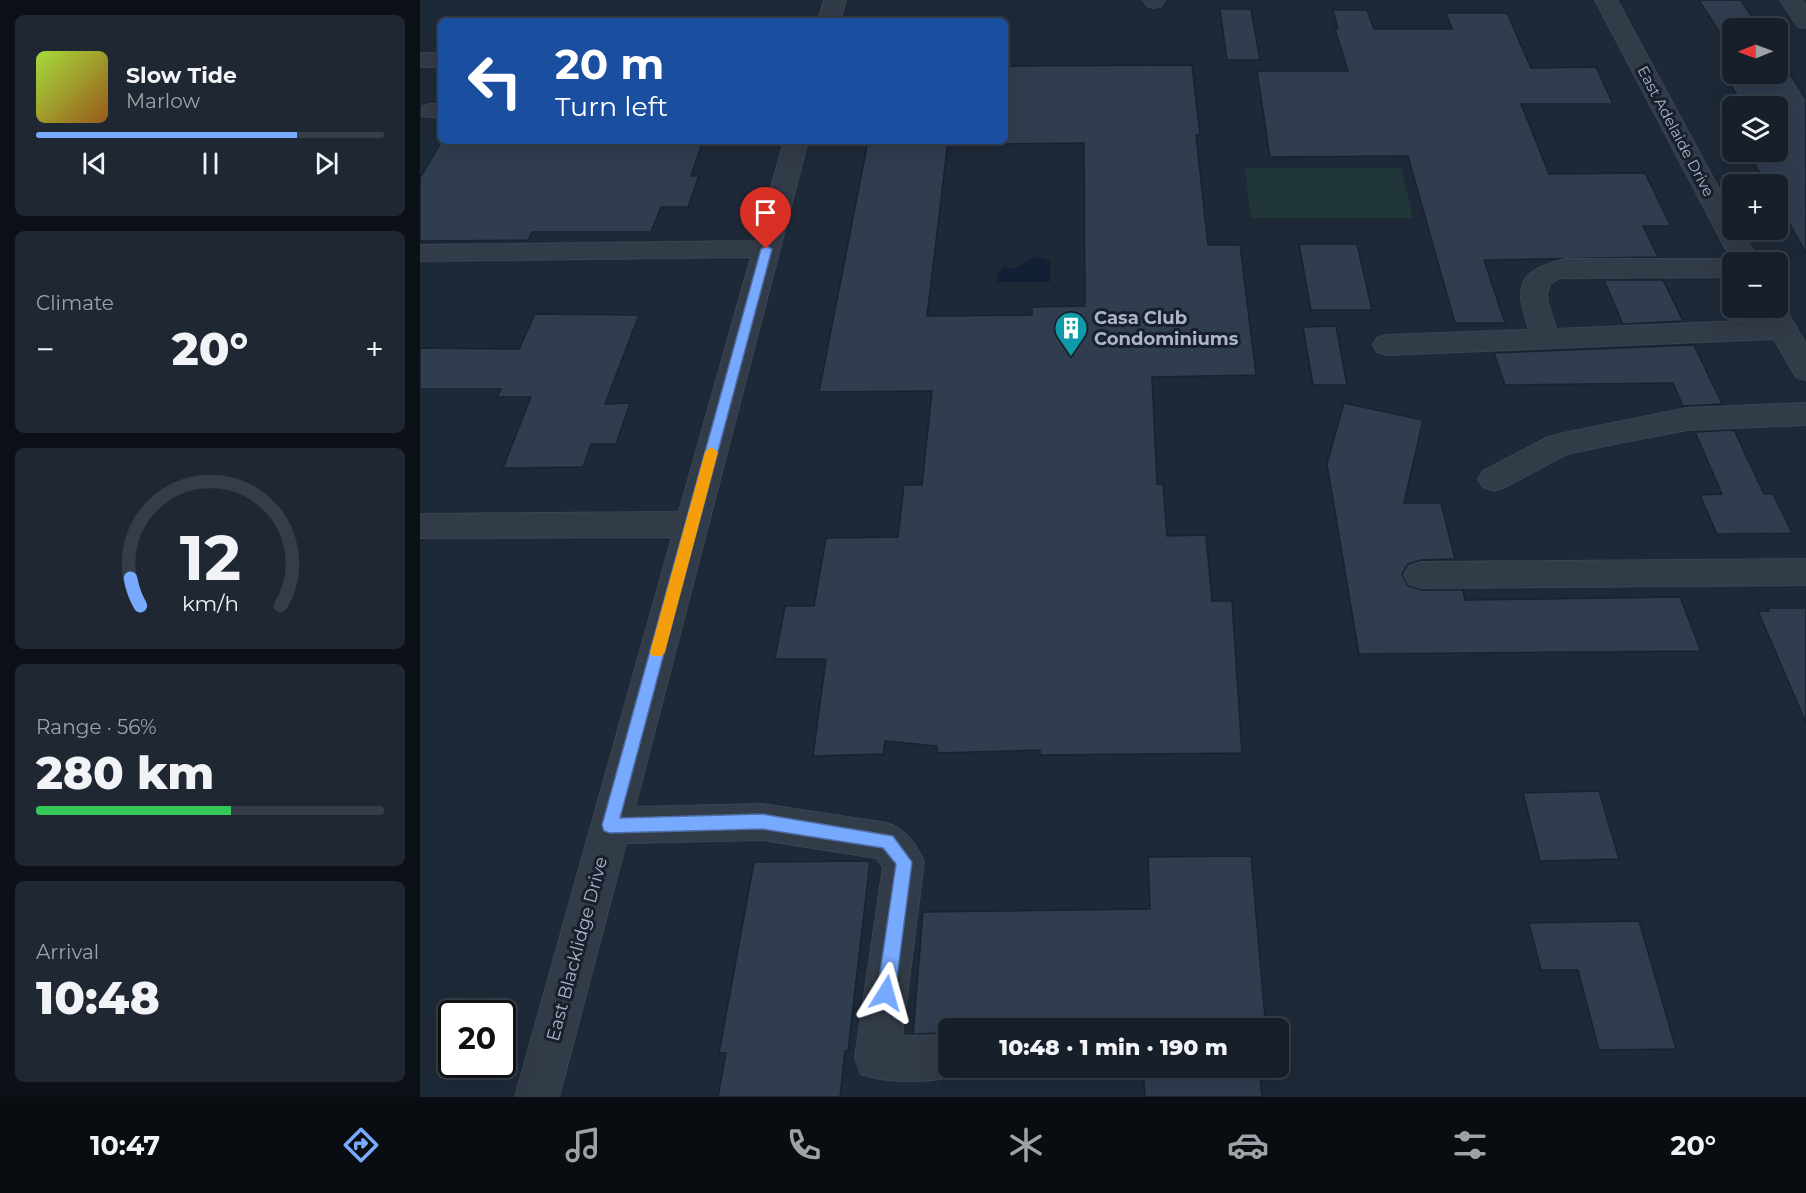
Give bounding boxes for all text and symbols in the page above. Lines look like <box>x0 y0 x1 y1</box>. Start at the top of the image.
north arrow <box>1722 18 1788 84</box>
map controls <box>1722 18 1788 318</box>
text: 20 m <box>555 38 664 90</box>
icon: left <box>456 42 534 120</box>
text: Slow Tide <box>126 62 237 89</box>
street label: East Adelaide Drive <box>1633 62 1719 200</box>
text: Marlow <box>126 89 200 113</box>
text: Turn left <box>555 90 668 123</box>
button: layers <box>1722 96 1788 162</box>
icon: previous <box>78 147 111 180</box>
icon: pause <box>194 147 227 180</box>
icon: next <box>310 147 343 180</box>
button: + <box>1722 174 1788 240</box>
pin <box>740 187 791 249</box>
icon: arrive <box>749 196 782 229</box>
button: − <box>1722 252 1788 318</box>
text: Climate <box>36 291 114 315</box>
place label: Casa Club Condominiums <box>1094 307 1239 350</box>
building icon: Casa Club Condominiums <box>1053 310 1089 357</box>
text: 20° <box>172 321 248 376</box>
text: − <box>36 329 55 369</box>
text: + <box>365 329 384 369</box>
text: 12 <box>179 520 241 596</box>
text: km/h <box>181 590 239 616</box>
text: Range · 56% <box>36 715 157 739</box>
text: 280 km <box>36 745 214 800</box>
street label: East Blacklidge Drive <box>542 854 612 1044</box>
text: Arrival <box>36 940 99 964</box>
position arrow <box>854 961 918 1025</box>
text: 10:48 <box>36 970 160 1025</box>
speed limit sign: 20 <box>438 1000 516 1078</box>
text: 10:48 · 1 min · 190 m <box>999 1034 1228 1061</box>
icon: directions <box>340 1124 382 1166</box>
icon: music <box>562 1124 604 1166</box>
icon: phone <box>783 1124 825 1166</box>
icon: climate <box>1005 1124 1047 1166</box>
icon: car <box>1227 1124 1269 1166</box>
icon: filters <box>1449 1124 1491 1166</box>
text: 10:47 <box>90 1129 160 1162</box>
text: 20° <box>1670 1129 1716 1162</box>

